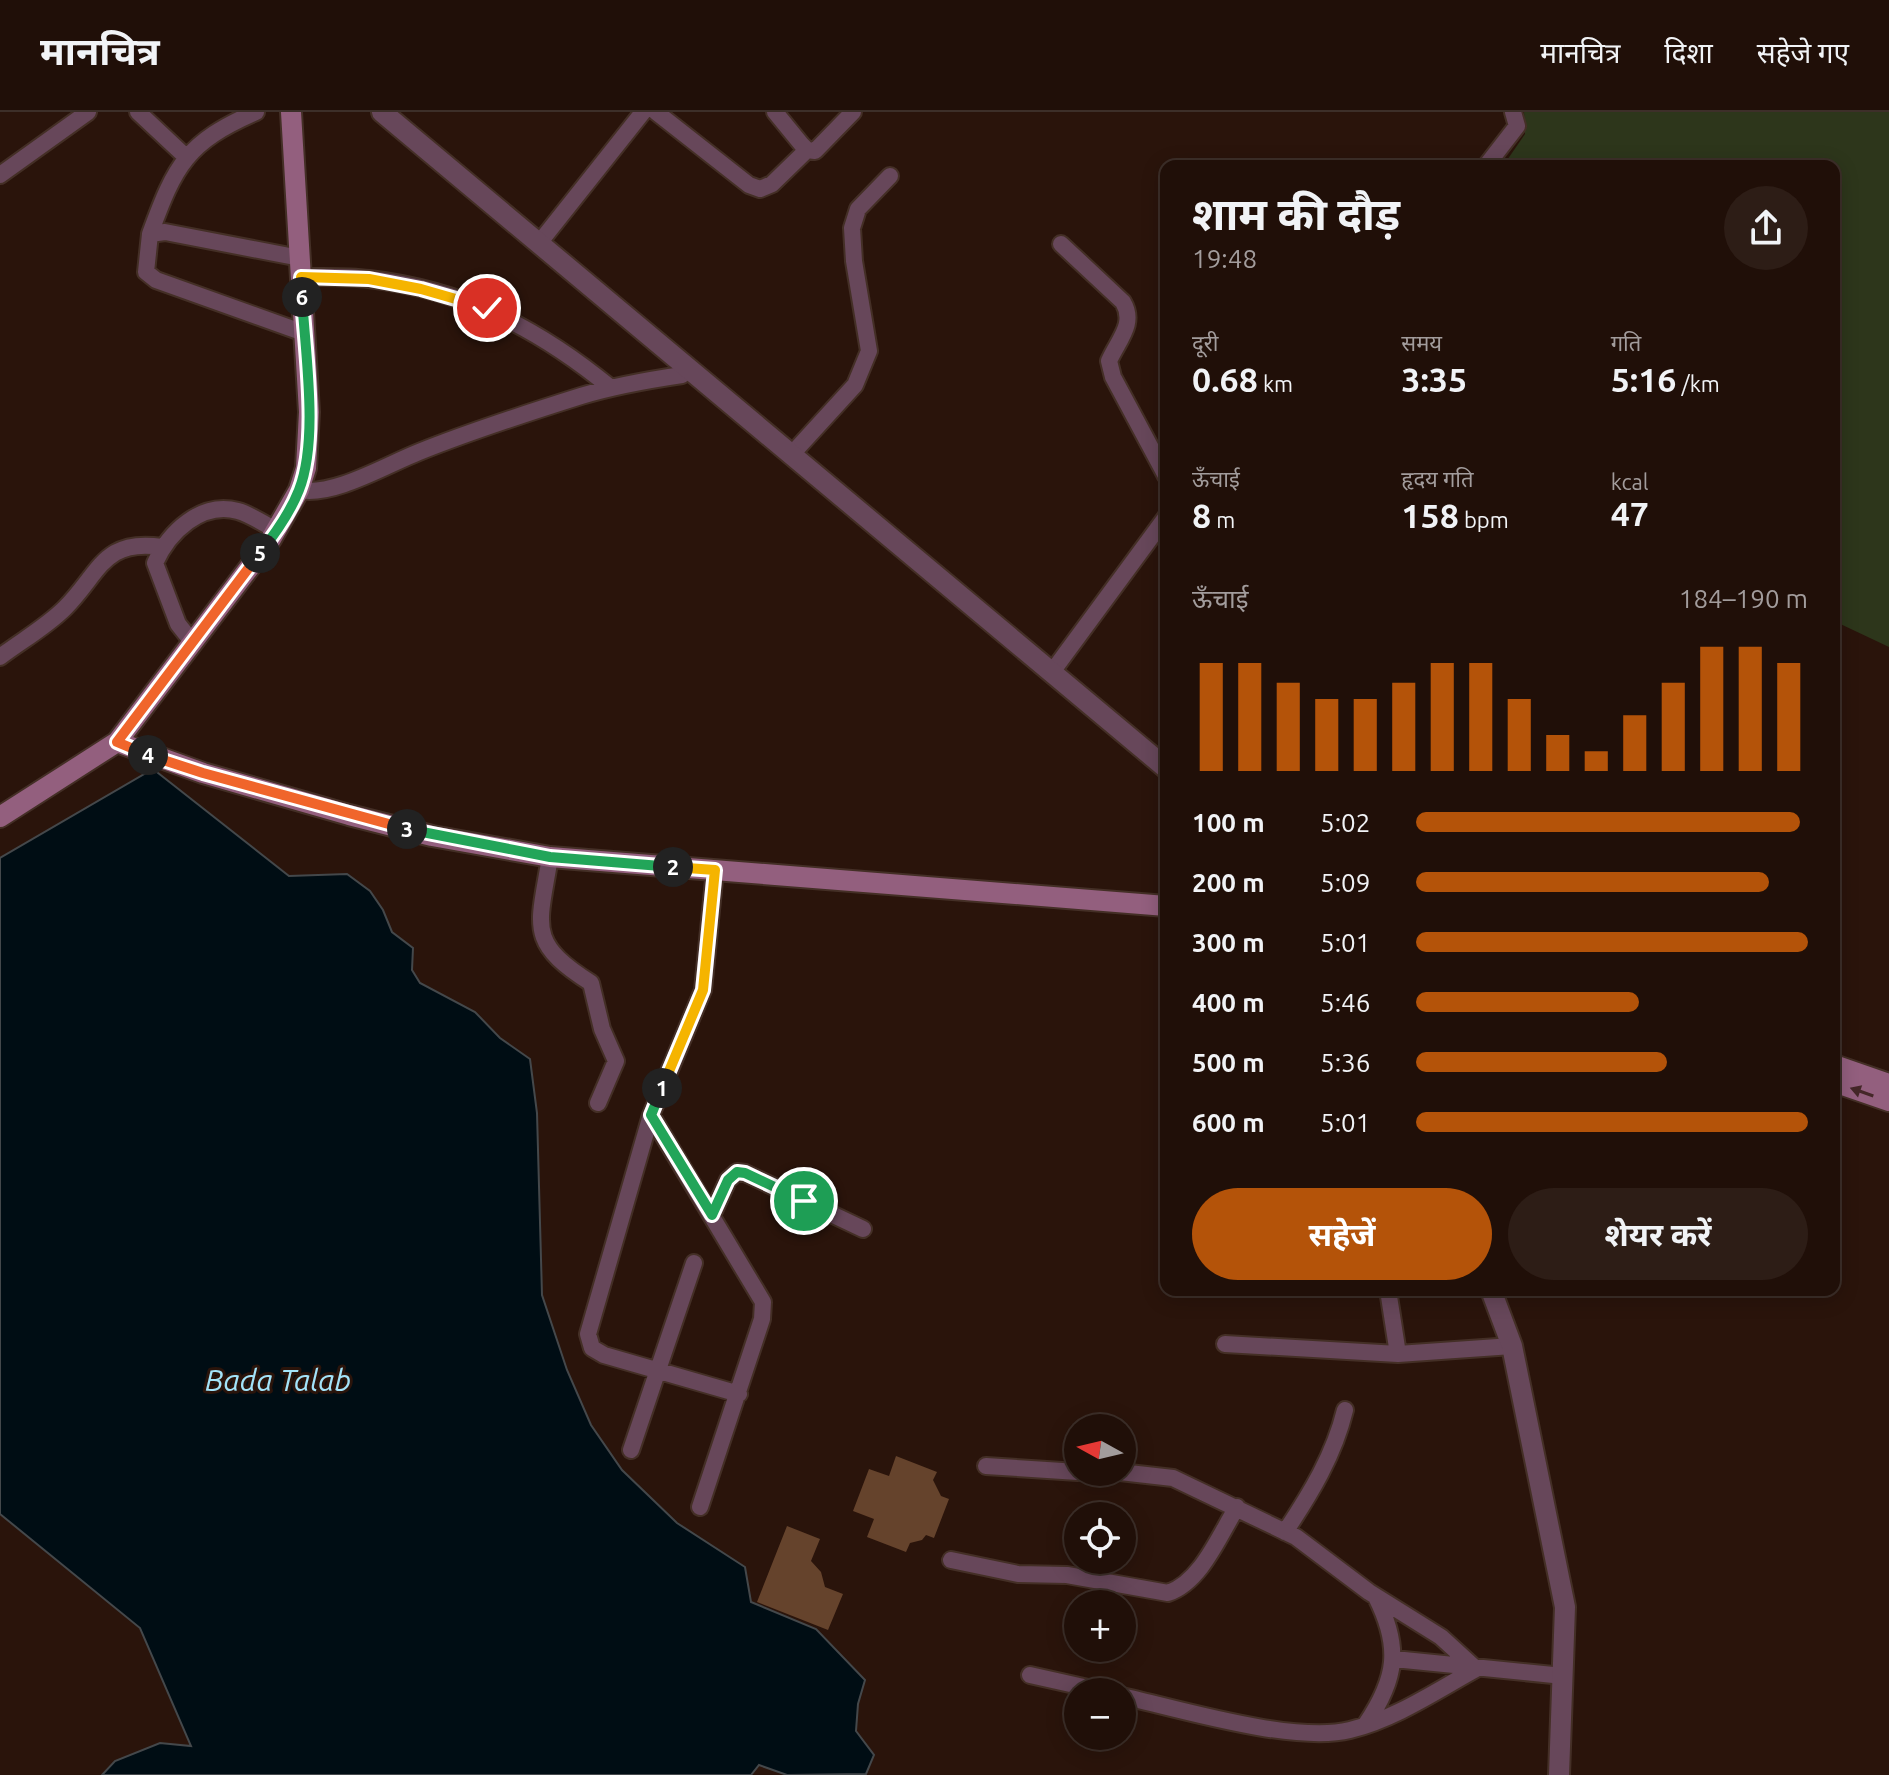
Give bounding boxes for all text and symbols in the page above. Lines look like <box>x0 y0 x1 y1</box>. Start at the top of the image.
text: मानचित्र <box>40 30 160 72</box>
text: मानचित्र <box>1540 37 1620 68</box>
text: दिशा <box>1664 37 1713 68</box>
text: सहेजे गए <box>1757 37 1849 68</box>
button: share <box>1724 186 1808 270</box>
text: शाम की दौड़ <box>1192 189 1400 238</box>
text: 19:48 <box>1192 244 1257 273</box>
pin <box>453 274 521 342</box>
pin: 6 <box>282 277 322 317</box>
text: 6 <box>296 284 308 309</box>
icon: check <box>465 286 509 330</box>
text: दूरी <box>1192 330 1218 355</box>
text: समय <box>1401 330 1442 355</box>
text: गति <box>1611 330 1641 355</box>
text: 0.68 <box>1192 360 1258 398</box>
text: 3:35 <box>1401 360 1467 398</box>
text: 5:16 <box>1611 360 1677 398</box>
text: km <box>1258 371 1293 396</box>
text: /km <box>1677 371 1720 396</box>
text: ऊँचाई <box>1192 466 1240 491</box>
text: हृदय गति <box>1401 466 1474 491</box>
text: kcal <box>1611 469 1649 494</box>
text: 47 <box>1611 494 1649 532</box>
text: 8 <box>1192 496 1211 534</box>
text: 158 <box>1401 496 1459 534</box>
text: m <box>1211 507 1235 532</box>
text: bpm <box>1459 507 1509 532</box>
pin: 5 <box>240 533 280 573</box>
text: 5 <box>254 540 266 565</box>
text: ऊँचाई <box>1192 584 1248 613</box>
text: 184–190 m <box>1679 584 1808 613</box>
pin: 4 <box>128 735 168 775</box>
text: 4 <box>142 742 154 767</box>
text: 100 m <box>1192 808 1265 837</box>
text: 5:02 <box>1320 808 1370 837</box>
pin: 3 <box>387 809 427 849</box>
text: 3 <box>401 816 413 841</box>
pin: 2 <box>653 847 693 887</box>
text: 2 <box>667 854 679 879</box>
text: 200 m <box>1192 868 1265 897</box>
text: 5:09 <box>1320 868 1370 897</box>
text: 300 m <box>1192 928 1265 957</box>
text: 5:01 <box>1320 928 1370 957</box>
text: 400 m <box>1192 988 1265 1017</box>
text: 5:46 <box>1320 988 1370 1017</box>
text: 500 m <box>1192 1048 1265 1077</box>
text: 5:36 <box>1320 1048 1370 1077</box>
pin: 1 <box>642 1068 682 1108</box>
text: 1 <box>656 1075 668 1100</box>
one-way arrow <box>1849 1085 1873 1097</box>
text: 600 m <box>1192 1108 1265 1137</box>
text: 5:01 <box>1320 1108 1370 1137</box>
pin <box>770 1167 838 1235</box>
icon: arrive <box>782 1179 826 1223</box>
button: सहेजें <box>1192 1188 1492 1280</box>
button: शेयर करें <box>1508 1188 1808 1280</box>
water label: Bada Talab <box>205 1363 351 1397</box>
north arrow <box>1064 1414 1136 1486</box>
map controls <box>1064 1414 1136 1750</box>
button: locate <box>1064 1502 1136 1574</box>
button: + <box>1064 1590 1136 1662</box>
button: − <box>1064 1678 1136 1750</box>

